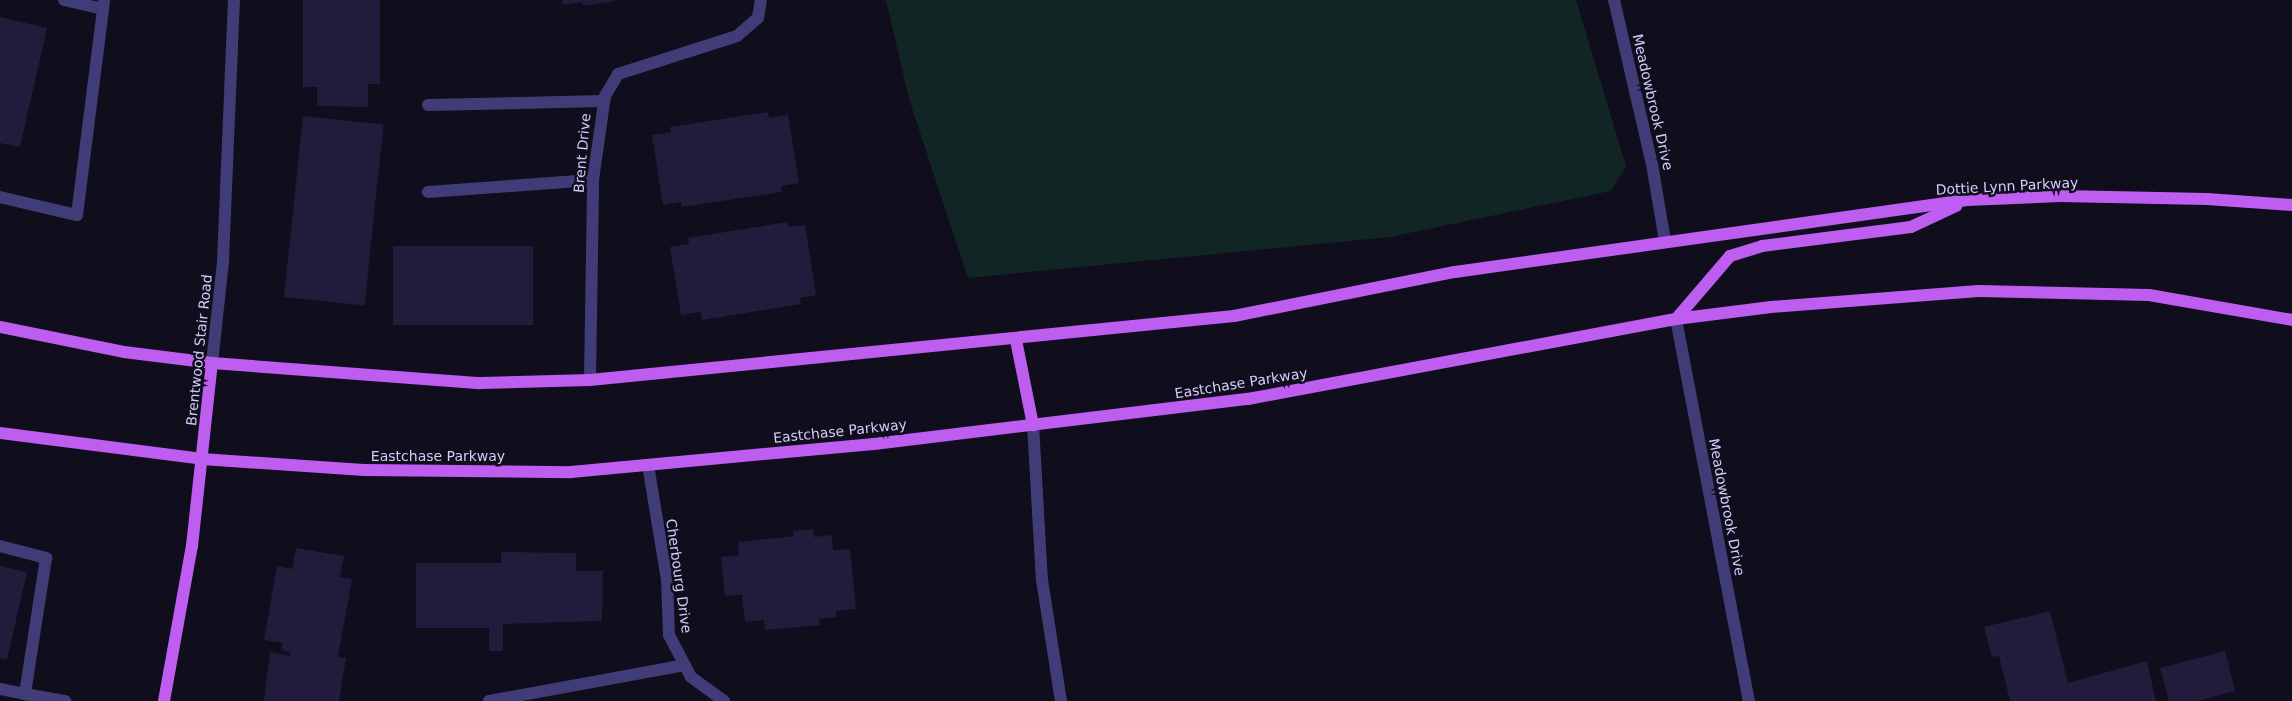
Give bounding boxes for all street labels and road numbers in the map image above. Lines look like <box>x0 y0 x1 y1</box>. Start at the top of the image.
street label: Meadowbrook Drive <box>1629 32 1677 172</box>
street label: Brent Drive <box>570 113 594 193</box>
street label: Dottie Lynn Parkway <box>1935 174 2079 198</box>
street label: Brentwood Stair Road <box>183 273 215 427</box>
street label: Eastchase Parkway <box>1173 364 1309 402</box>
street label: Eastchase Parkway <box>772 416 908 446</box>
street label: Meadowbrook Drive <box>1705 437 1749 577</box>
street label: Eastchase Parkway <box>371 448 505 464</box>
street label: Cherbourg Drive <box>663 518 695 634</box>

